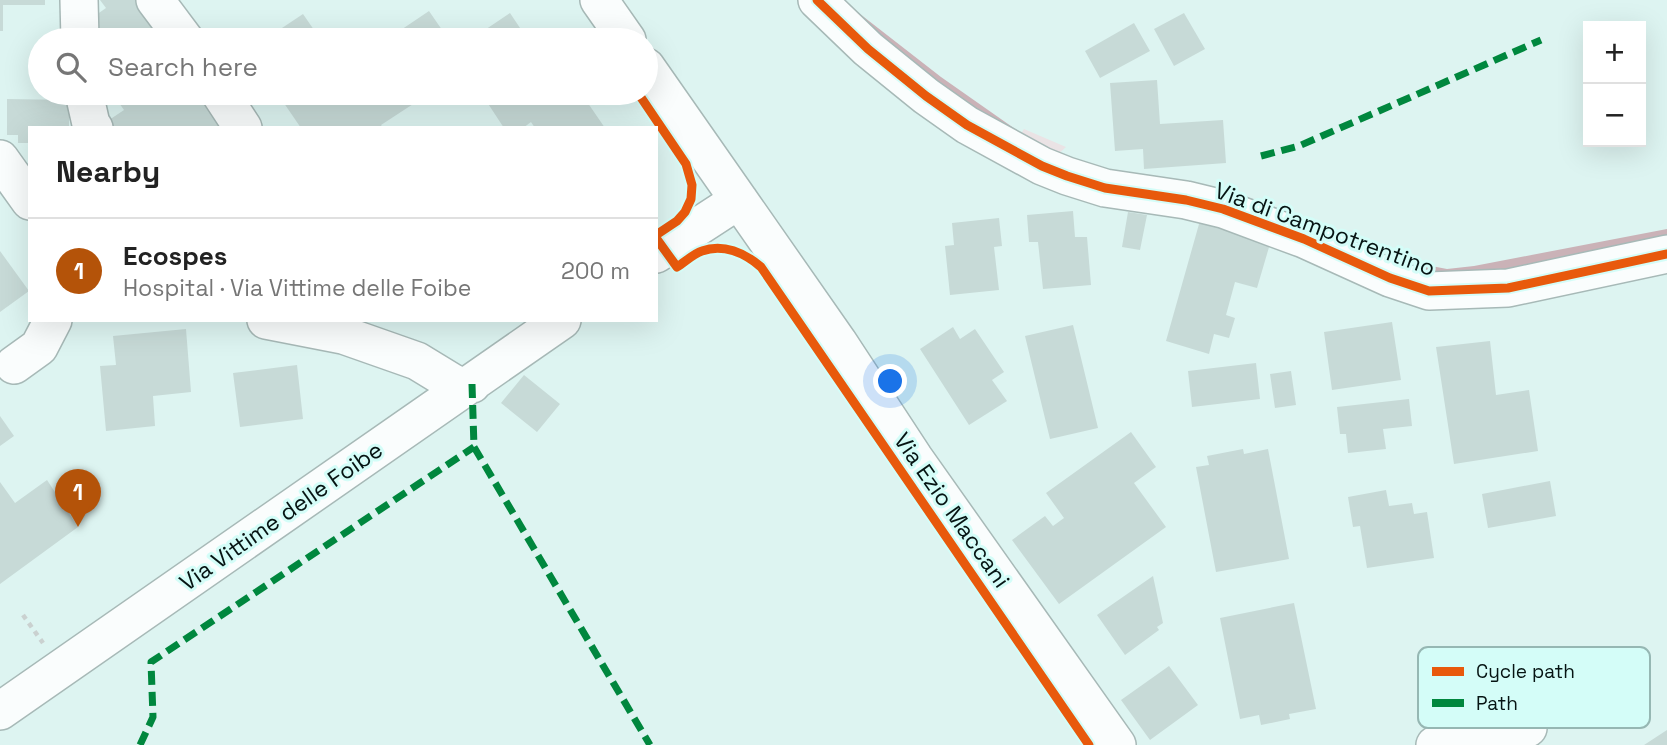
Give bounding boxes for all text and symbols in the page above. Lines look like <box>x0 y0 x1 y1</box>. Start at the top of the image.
map controls <box>1583 21 1646 147</box>
button: + <box>1583 21 1646 84</box>
search box <box>28 28 658 105</box>
icon: search <box>52 48 90 86</box>
text: Search here <box>108 50 258 84</box>
button: − <box>1583 84 1646 147</box>
text: Nearby <box>56 152 160 191</box>
street label: Via di Campotrentino <box>1211 175 1439 283</box>
text: Ecospes <box>123 239 227 273</box>
text: 1 <box>74 256 84 286</box>
text: 200 m <box>561 256 630 286</box>
text: Hospital · Via Vittime delle Foibe <box>123 273 471 303</box>
your location <box>873 364 907 398</box>
street label: Via Ezio Maccani <box>887 426 1017 594</box>
street label: Via Vittime delle Foibe <box>174 435 388 597</box>
pin: 1 <box>55 469 101 527</box>
legend <box>1418 647 1650 728</box>
text: Cycle path <box>1476 659 1575 684</box>
text: Path <box>1476 691 1518 716</box>

